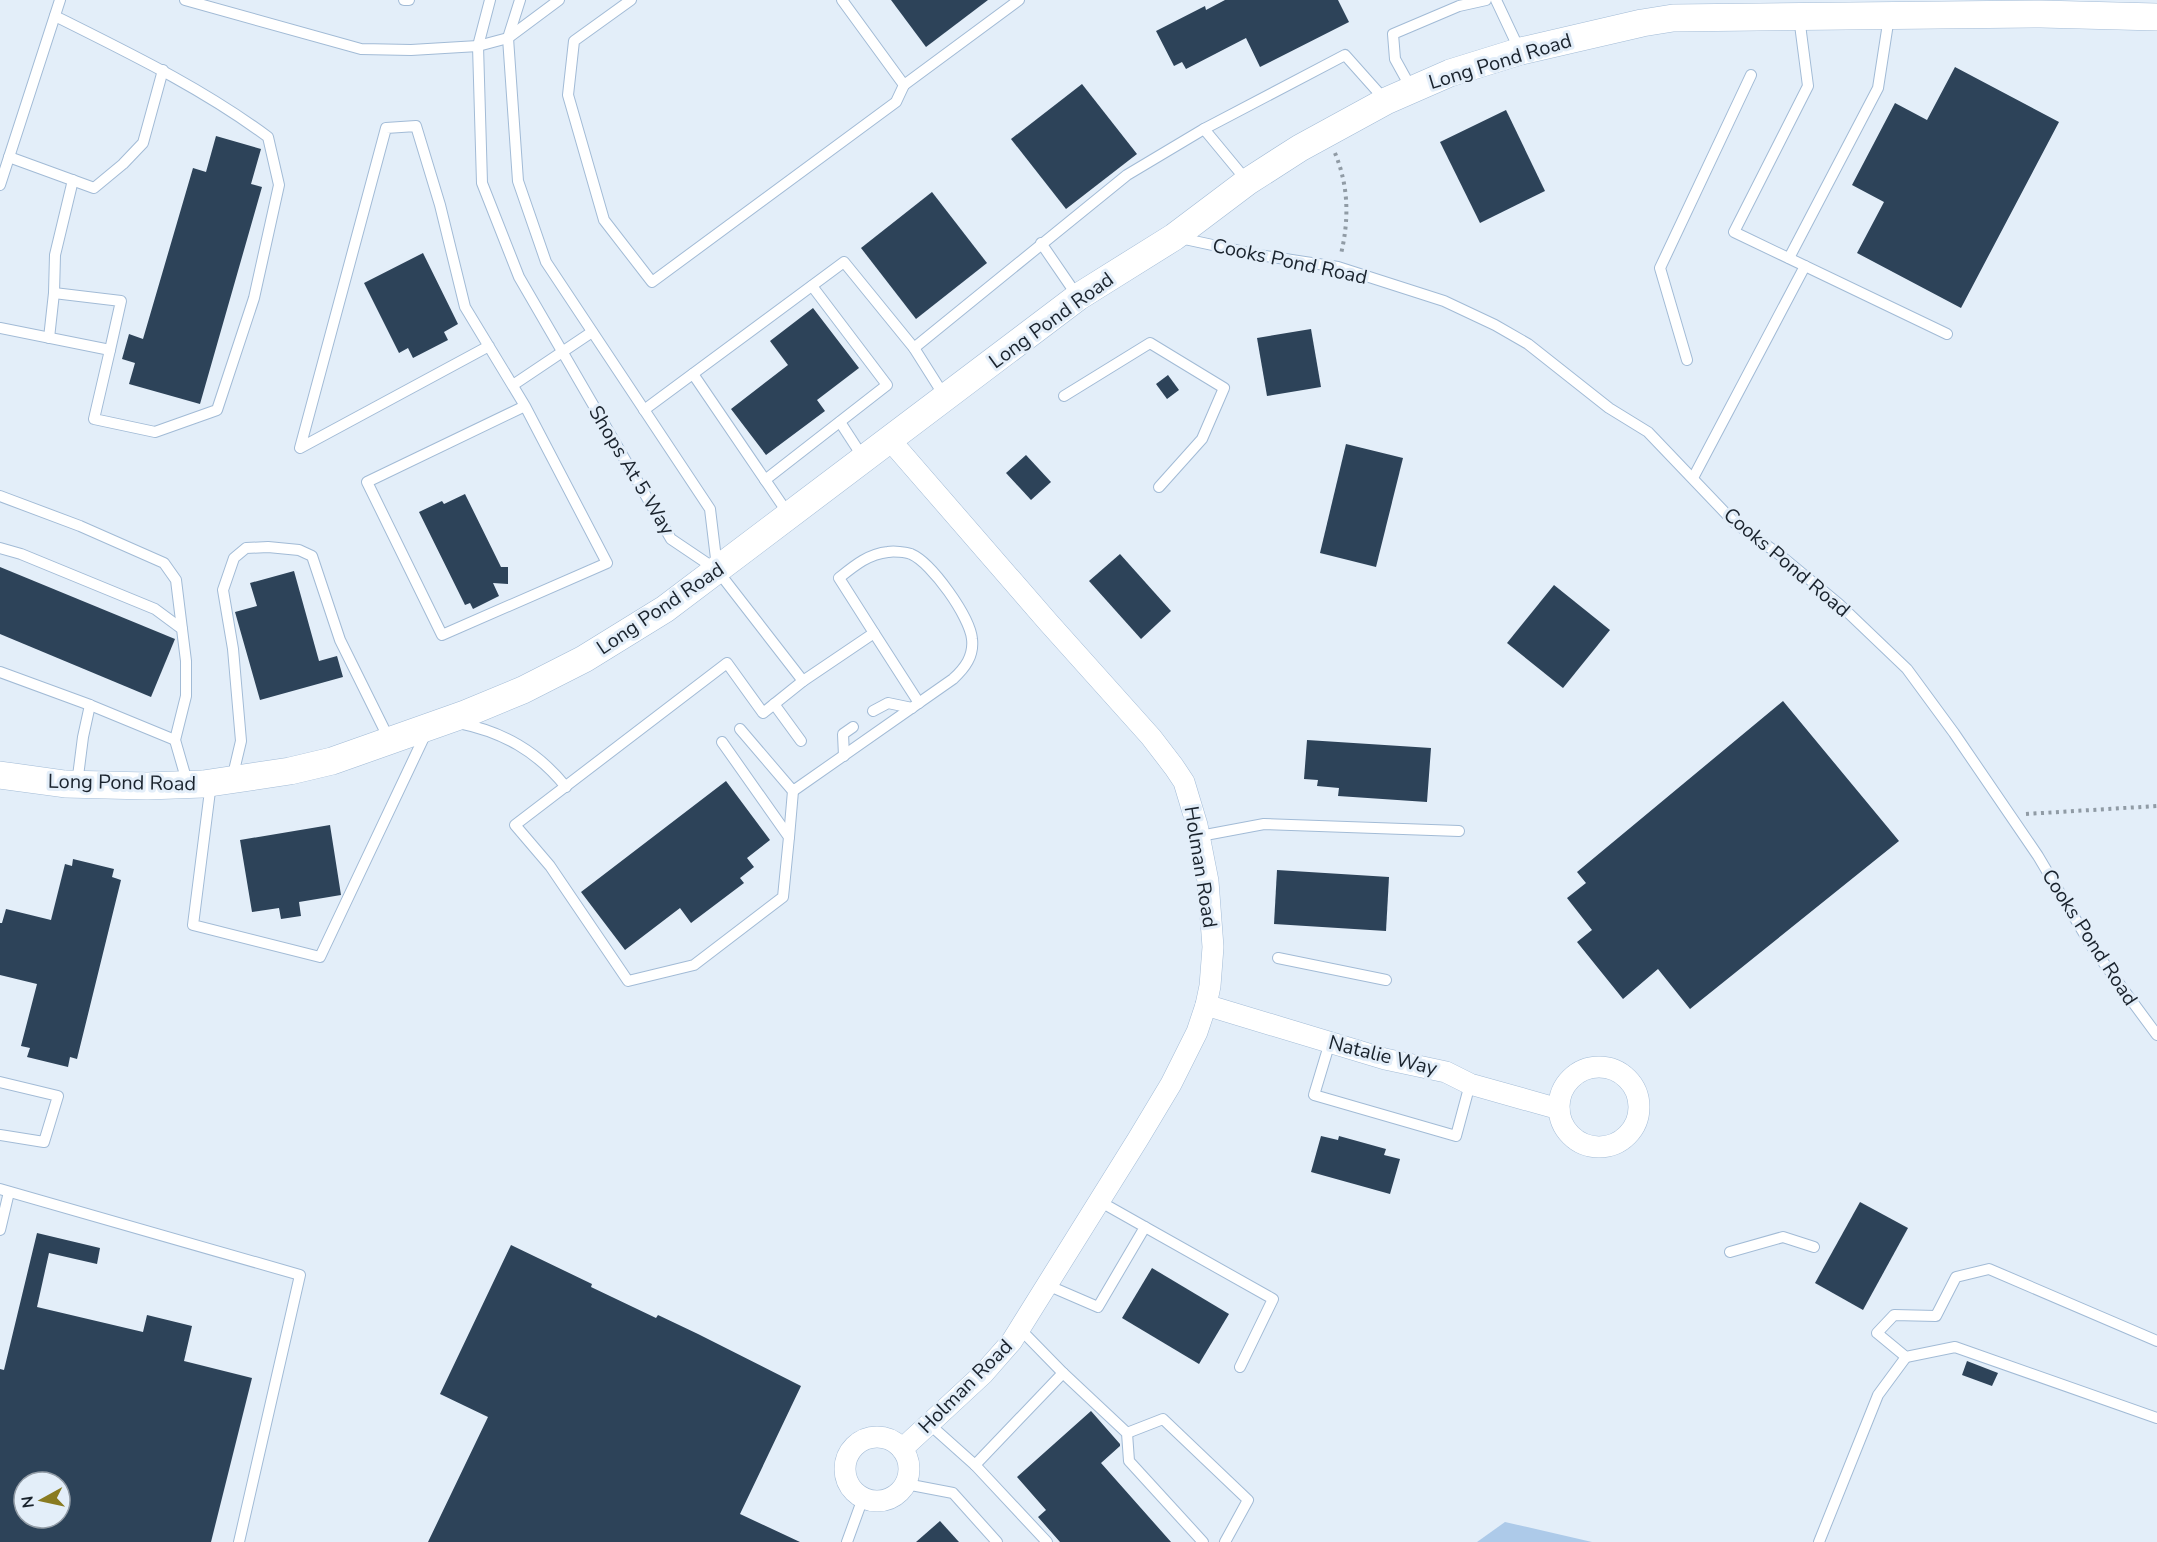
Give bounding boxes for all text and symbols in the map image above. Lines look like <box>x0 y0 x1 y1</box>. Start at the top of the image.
street label: Long Pond Road <box>1425 27 1575 96</box>
street label: Cooks Pond Road <box>1210 232 1370 291</box>
street label: Long Pond Road <box>983 266 1119 375</box>
street label: Shops At 5 Way <box>582 401 681 541</box>
street label: Cooks Pond Road <box>1718 501 1856 623</box>
street label: Long Pond Road <box>591 556 729 661</box>
street label: Long Pond Road <box>48 768 196 797</box>
street label: Holman Road <box>1178 804 1223 930</box>
street label: Cooks Pond Road <box>2035 864 2144 1011</box>
street label: Natalie Way <box>1326 1029 1441 1082</box>
street label: Holman Road <box>912 1333 1018 1439</box>
north arrow <box>12 1470 72 1530</box>
text: N <box>16 1494 40 1509</box>

